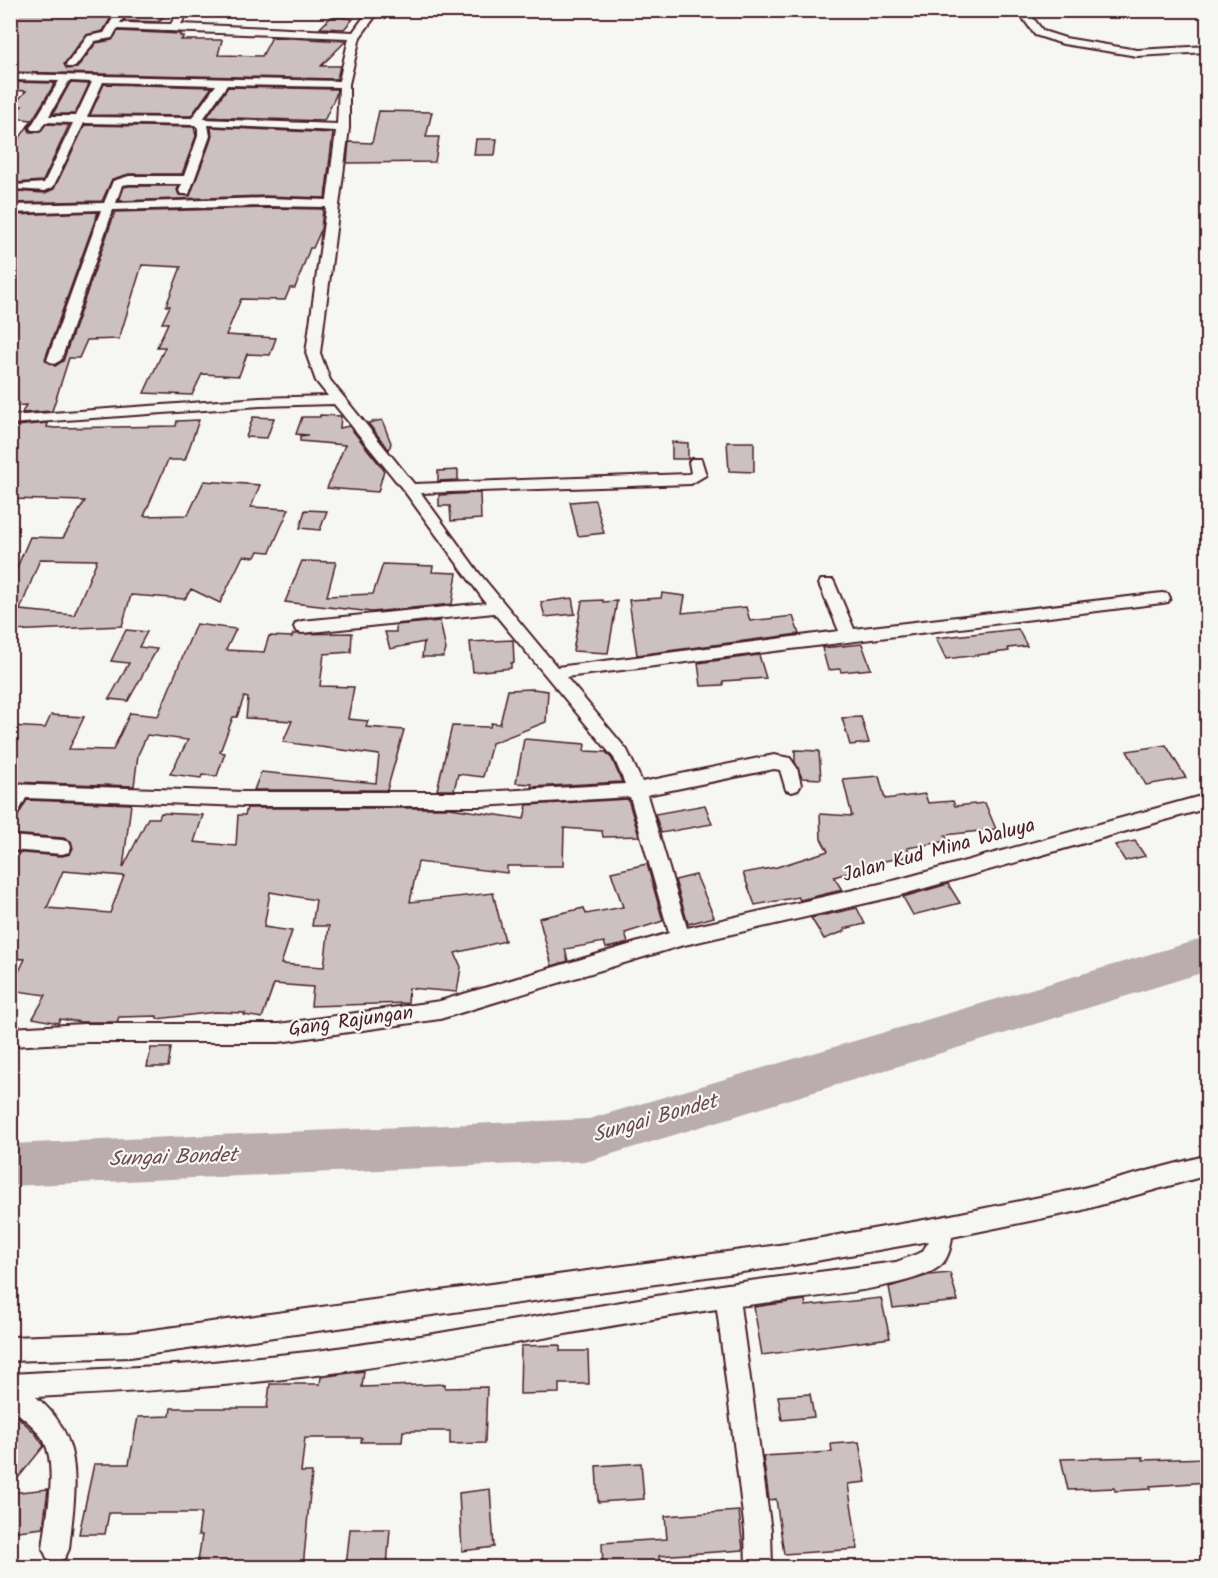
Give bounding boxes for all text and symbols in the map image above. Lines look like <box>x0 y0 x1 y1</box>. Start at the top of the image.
street label: Jalan Kud Mina Waluya <box>839 810 1039 892</box>
street label: Gang Rajungan <box>287 997 415 1047</box>
water label: Sungai Bondet <box>589 1085 724 1152</box>
water label: Sungai Bondet <box>109 1139 240 1177</box>

